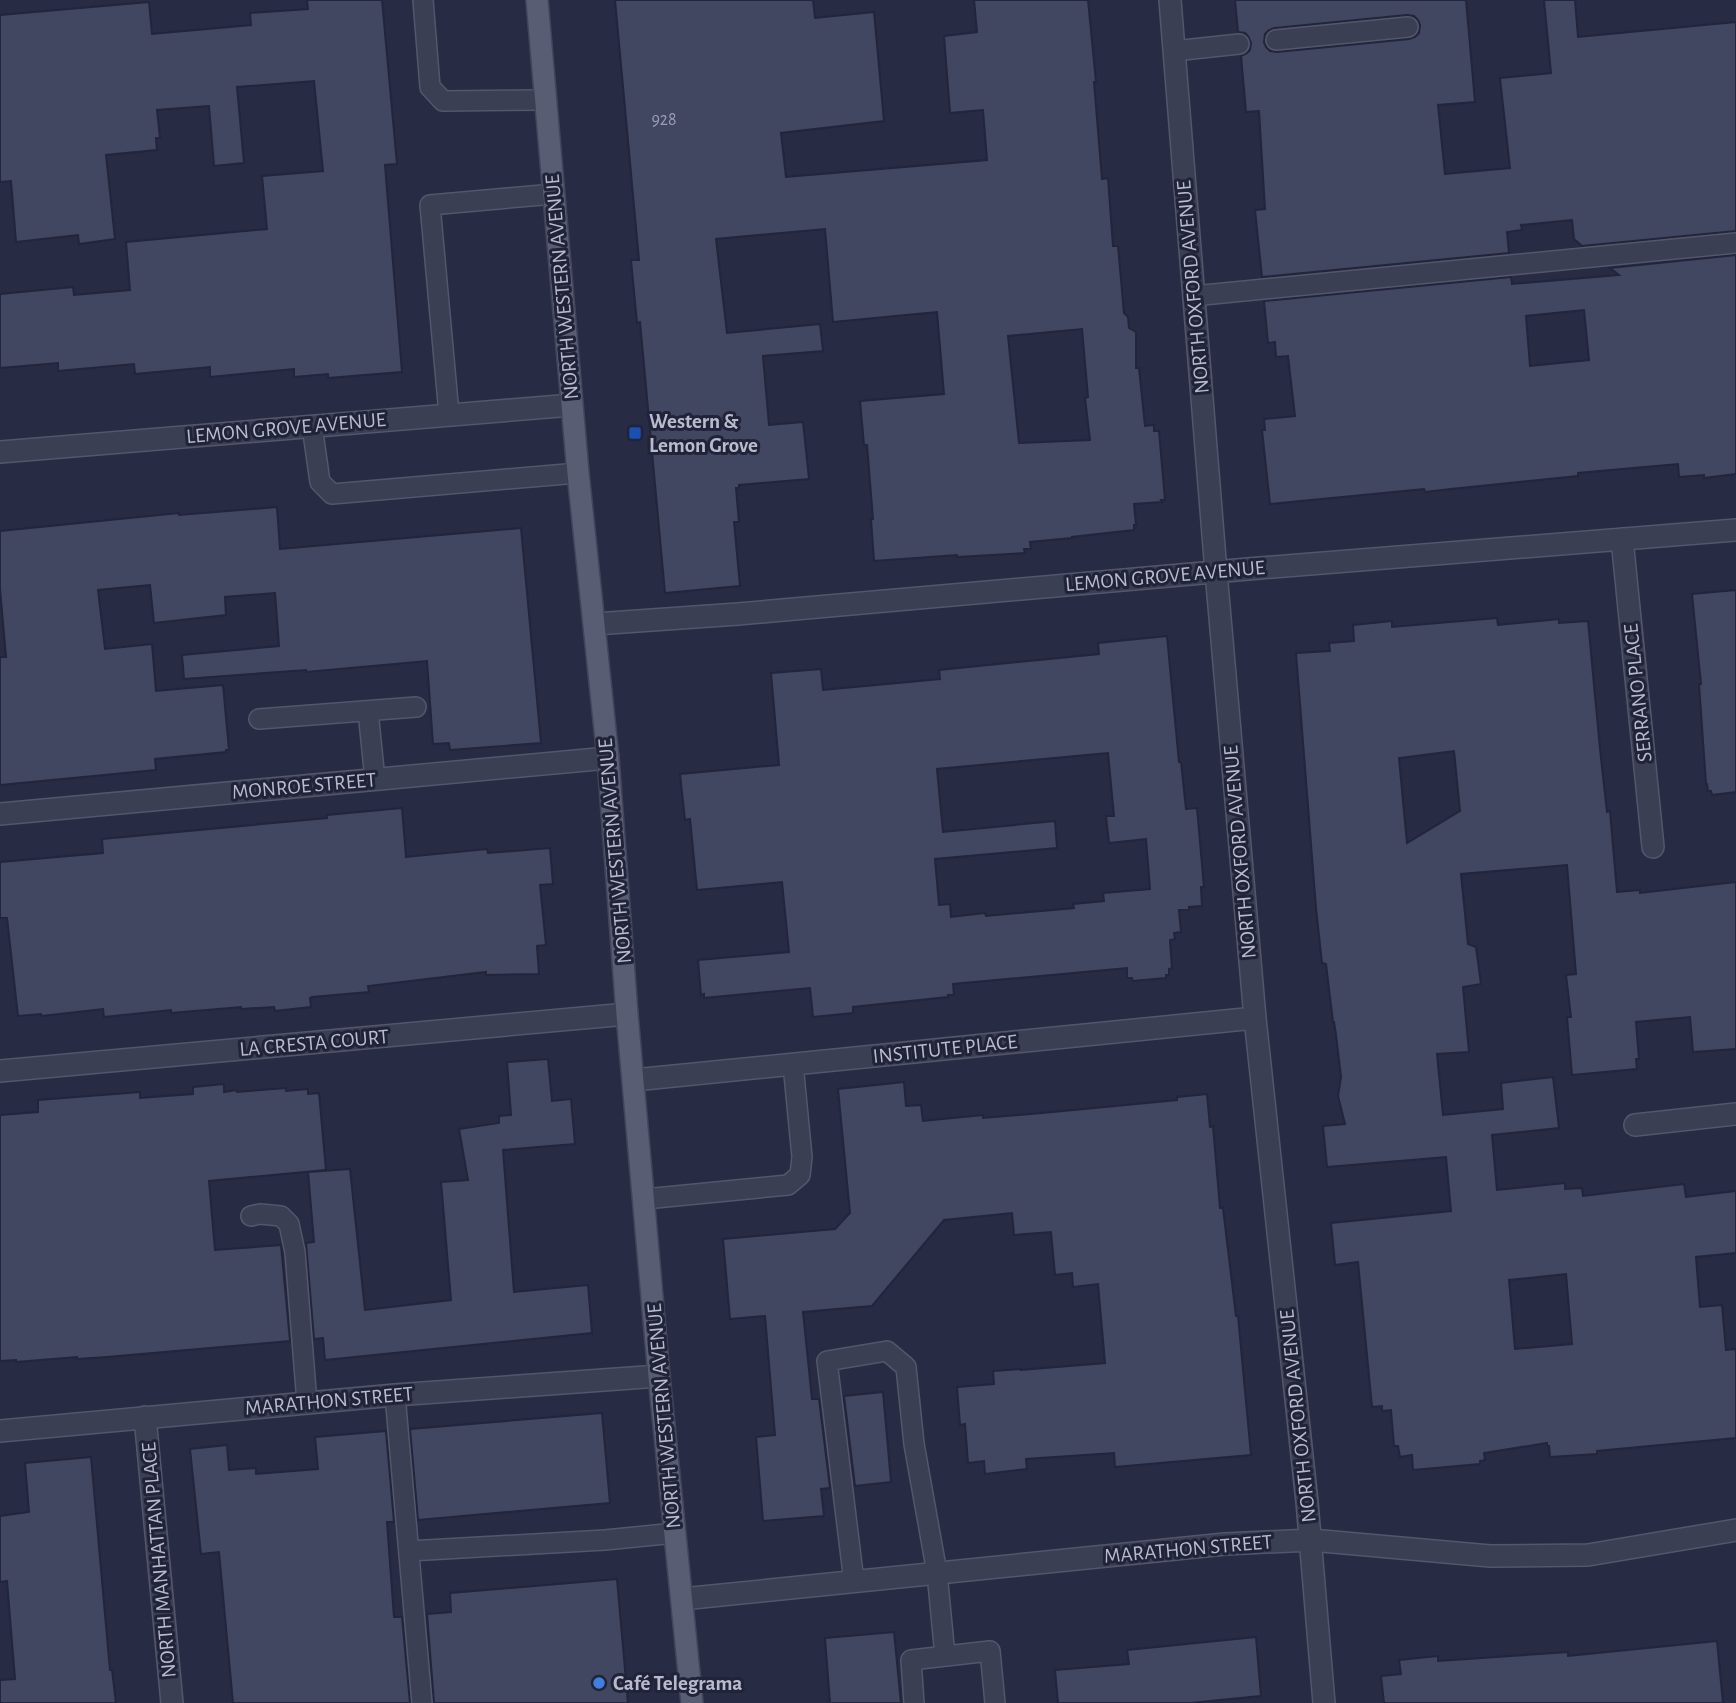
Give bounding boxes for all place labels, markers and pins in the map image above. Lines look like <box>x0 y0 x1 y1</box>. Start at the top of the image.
place label: Western & Lemon Grove <box>649 411 758 456</box>
marker: Western & Lemon Grove <box>627 425 643 441</box>
place label: Café Telegrama <box>613 1673 742 1694</box>
marker: Café Telegrama <box>591 1675 607 1691</box>

